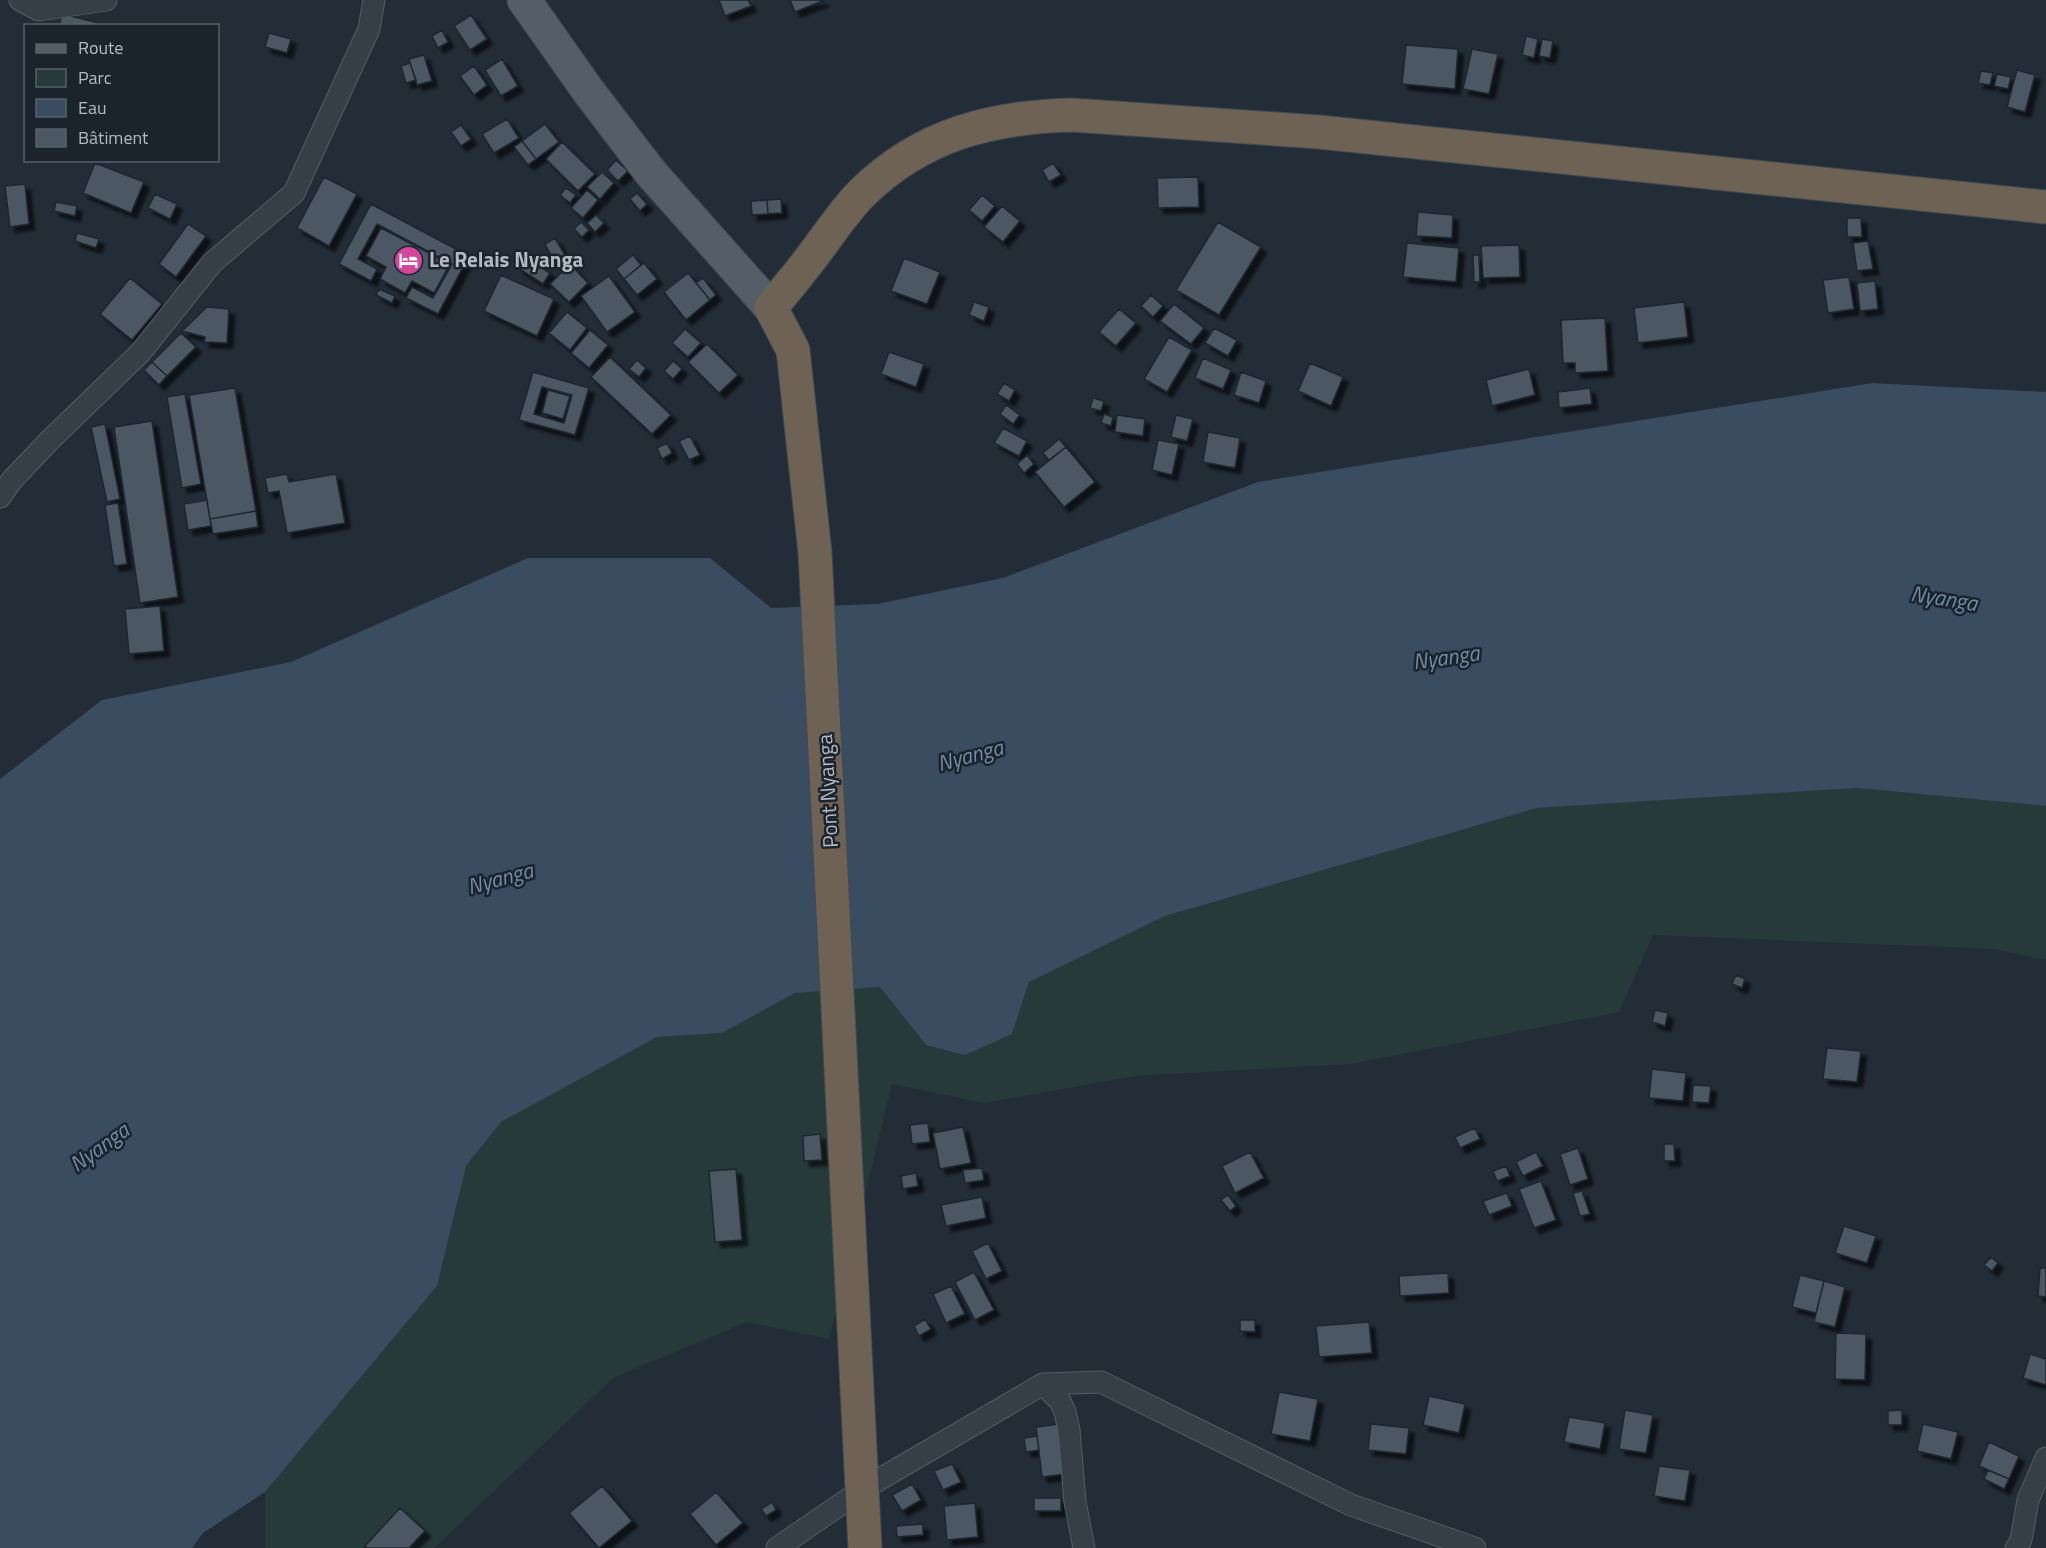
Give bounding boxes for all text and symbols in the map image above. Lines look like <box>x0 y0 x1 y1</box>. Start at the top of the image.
legend <box>24 24 219 162</box>
text: Route <box>78 34 123 61</box>
text: Parc <box>78 64 112 91</box>
text: Eau <box>78 94 107 121</box>
text: Bâtiment <box>78 124 149 151</box>
place label: Le Relais Nyanga <box>429 243 584 275</box>
hotel icon: Le Relais Nyanga <box>392 244 424 276</box>
water label: Nyanga <box>1908 576 1982 620</box>
water label: Nyanga <box>1411 635 1483 678</box>
water label: Nyanga <box>933 729 1009 780</box>
street label: Pont Nyanga <box>808 733 846 849</box>
water label: Nyanga <box>463 852 539 903</box>
water label: Nyanga <box>62 1112 138 1180</box>

